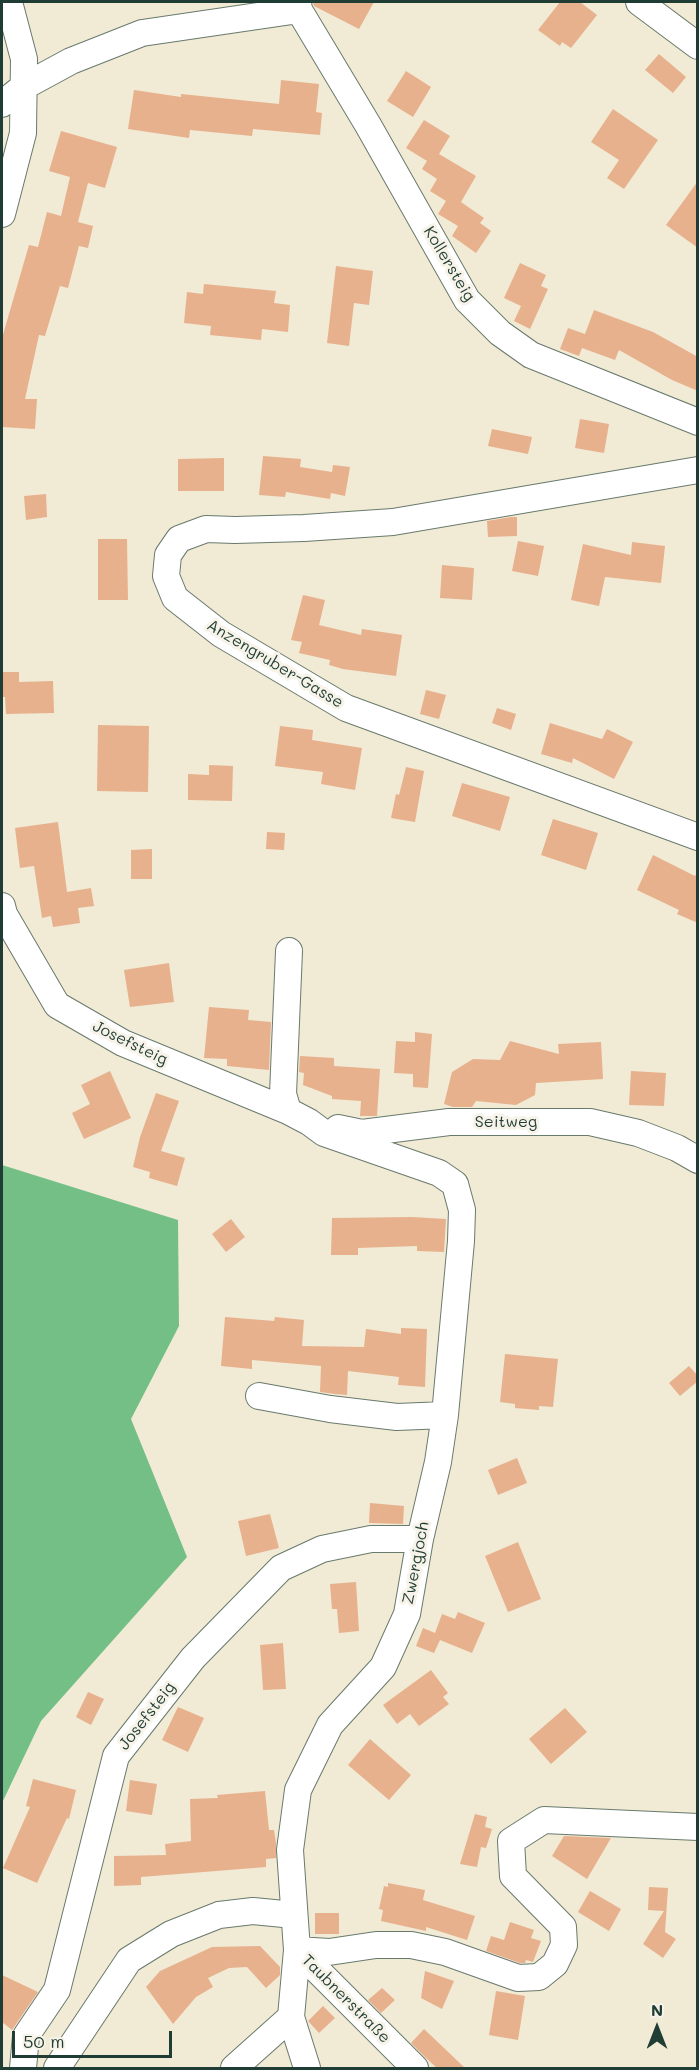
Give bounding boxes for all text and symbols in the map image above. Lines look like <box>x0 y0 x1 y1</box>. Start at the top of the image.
street label: Kollersteig <box>419 223 479 305</box>
street label: Anzengruber-Gasse <box>203 616 347 712</box>
street label: Josefsteig <box>89 1017 171 1069</box>
street label: Seitweg <box>475 1112 537 1132</box>
street label: Zwergjoch <box>399 1520 433 1606</box>
street label: Josefsteig <box>114 1678 180 1754</box>
street label: Taubnerstraße <box>298 1951 394 2047</box>
north arrow <box>627 1998 687 2058</box>
text: N <box>651 1999 663 2020</box>
scale bar <box>15 2019 176 2057</box>
text: 50 m <box>23 2029 65 2053</box>

